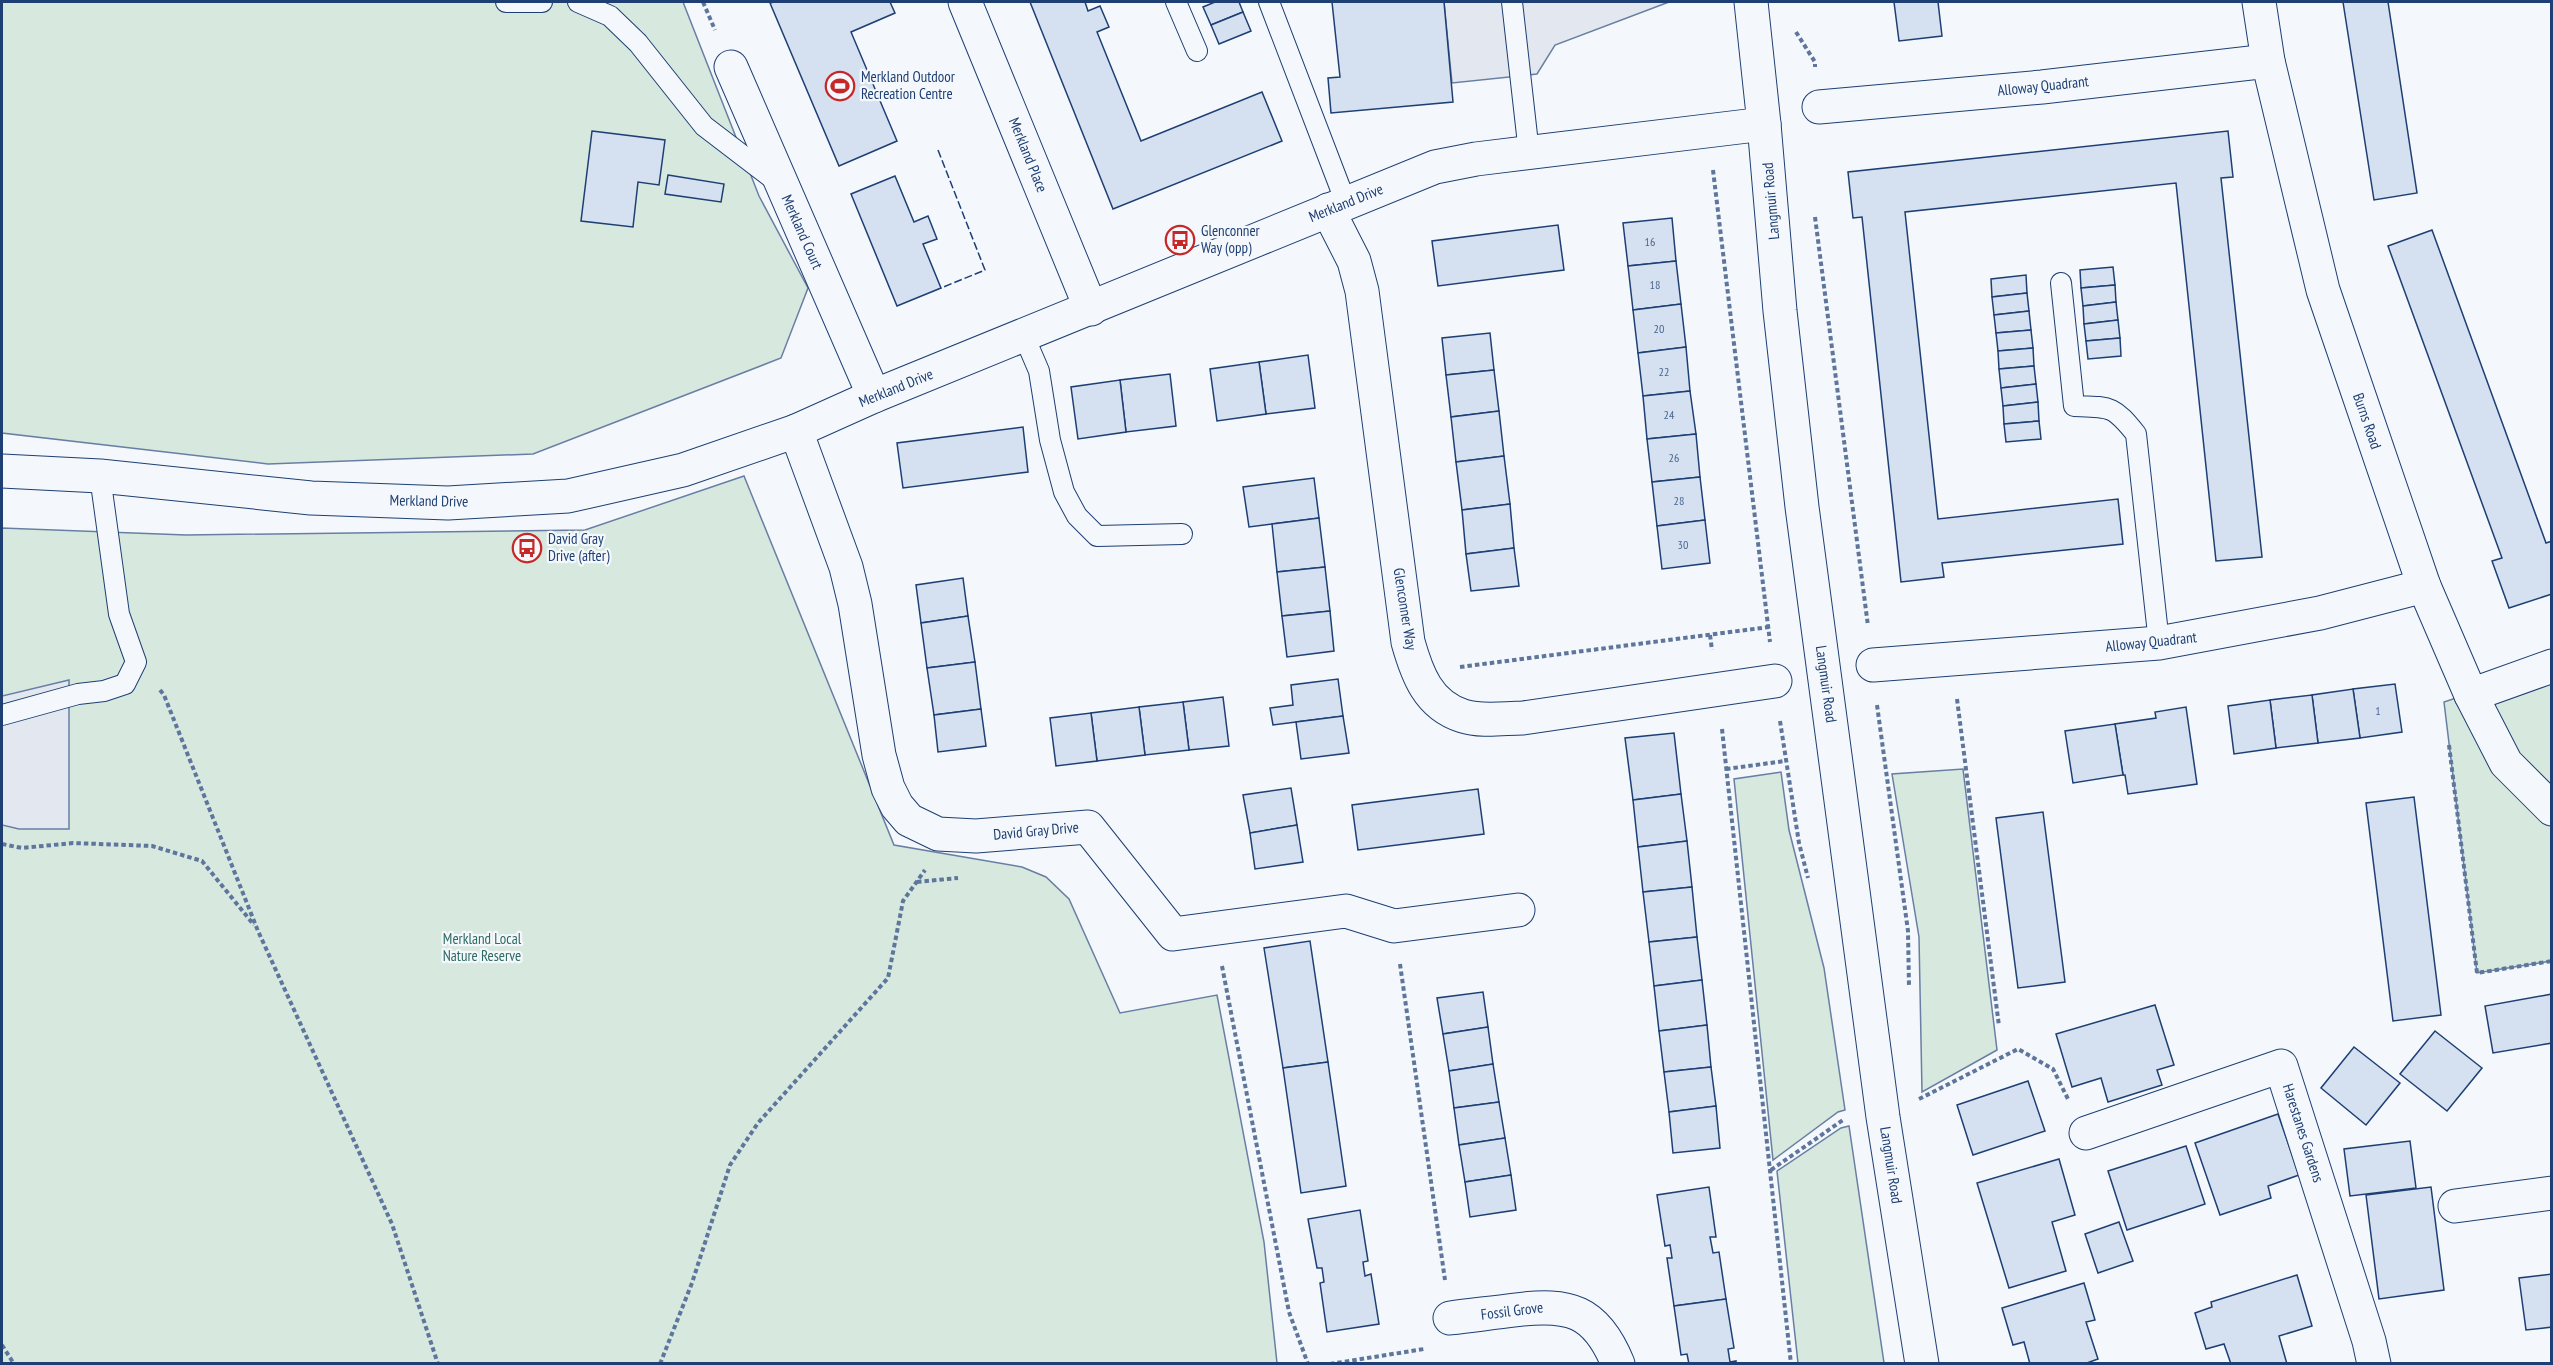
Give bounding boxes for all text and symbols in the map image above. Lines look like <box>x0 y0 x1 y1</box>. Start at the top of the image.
place label: Merkland Outdoor Recreation Centre <box>861 67 956 103</box>
sports icon: Merkland Outdoor Recreation Centre <box>824 70 856 102</box>
street label: Alloway Quadrant <box>1996 71 2090 100</box>
street label: Merkland Place <box>1005 115 1052 195</box>
street label: Langmuir Road <box>1758 162 1783 240</box>
street label: Merkland Drive <box>1306 179 1386 226</box>
street label: Merkland Court <box>778 192 827 272</box>
place label: Glenconner Way (opp) <box>1201 221 1261 257</box>
bus stop icon: Glenconner Way (opp) <box>1164 224 1196 256</box>
house number: 16 <box>1645 234 1655 249</box>
house number: 18 <box>1650 277 1660 292</box>
house number: 20 <box>1654 321 1664 336</box>
street label: Merkland Drive <box>856 364 936 411</box>
house number: 22 <box>1659 364 1669 379</box>
street label: Burns Road <box>2349 390 2386 451</box>
house number: 24 <box>1664 407 1675 422</box>
house number: 26 <box>1669 450 1679 465</box>
street label: Merkland Drive <box>389 490 469 511</box>
house number: 28 <box>1674 493 1684 508</box>
place label: David Gray Drive (after) <box>548 529 610 565</box>
bus stop icon: David Gray Drive (after) <box>511 532 543 564</box>
house number: 30 <box>1678 537 1688 552</box>
street label: Glenconner Way <box>1390 567 1421 652</box>
street label: Alloway Quadrant <box>2104 627 2198 656</box>
street label: Langmuir Road <box>1812 644 1841 724</box>
house number: 1 <box>2375 703 2381 718</box>
street label: David Gray Drive <box>992 817 1080 844</box>
park label: Merkland Local Nature Reserve <box>443 929 522 965</box>
street label: Harestanes Gardens <box>2279 1081 2328 1184</box>
street label: Langmuir Road <box>1876 1125 1907 1205</box>
street label: Fossil Grove <box>1480 1297 1544 1324</box>

